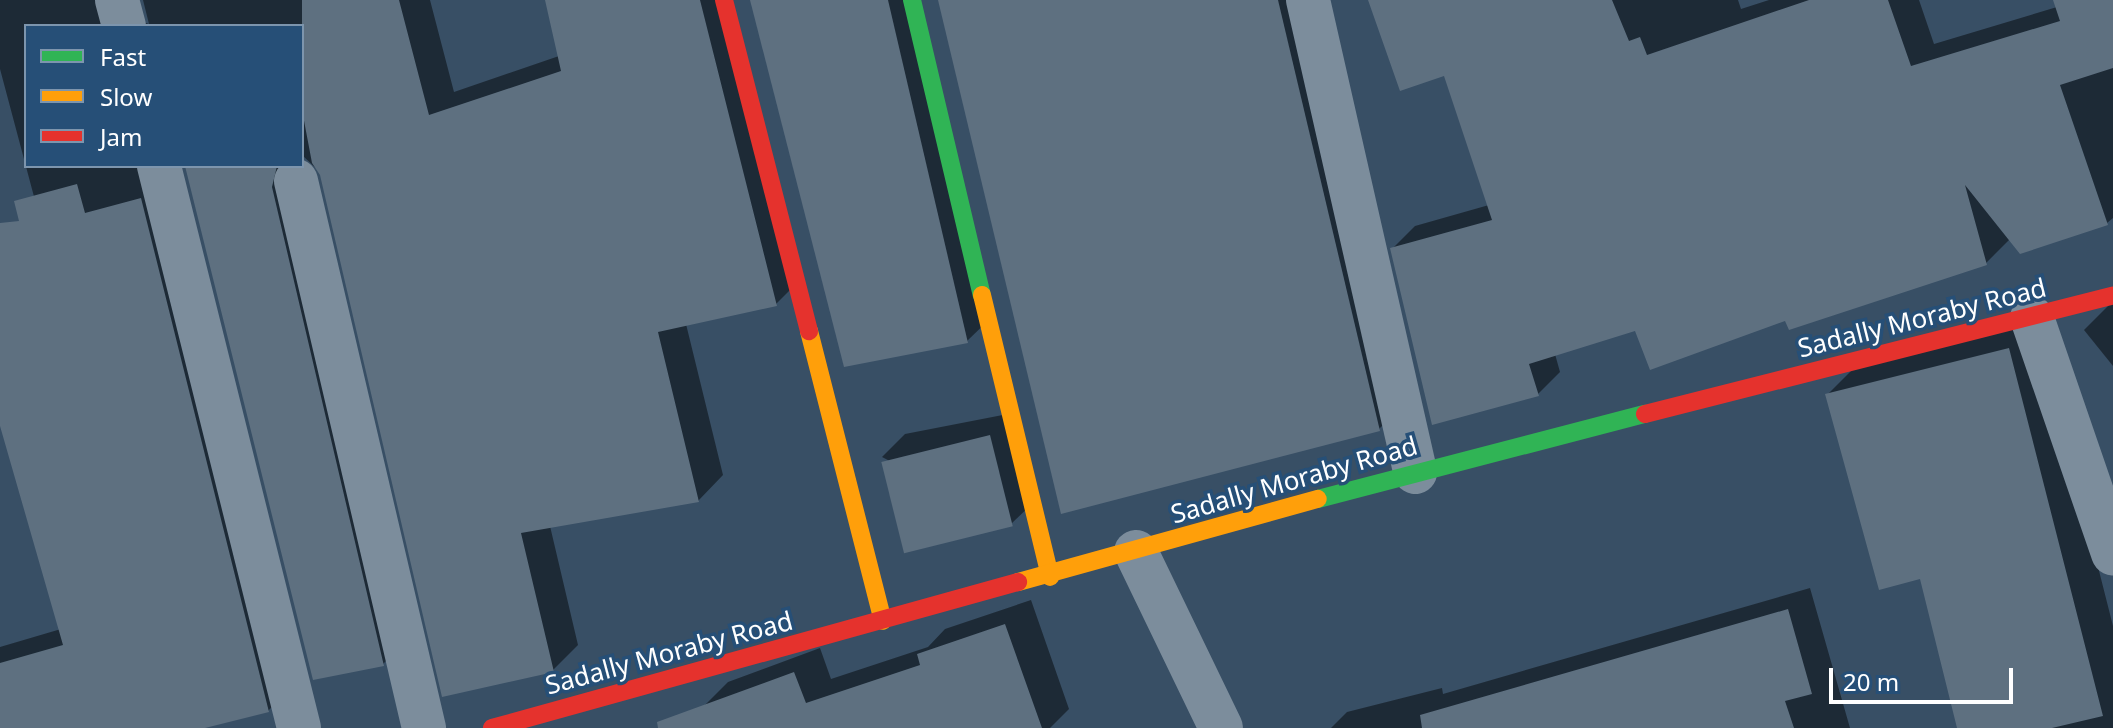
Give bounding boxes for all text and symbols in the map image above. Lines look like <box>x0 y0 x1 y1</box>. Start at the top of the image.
legend <box>24 24 304 168</box>
text: Fast <box>100 40 146 73</box>
text: Slow <box>100 80 152 113</box>
text: Jam <box>100 120 142 153</box>
street label: Sadally Moraby Road <box>1795 272 2049 364</box>
street label: Sadally Moraby Road <box>1167 430 1421 530</box>
street label: Sadally Moraby Road <box>542 605 796 701</box>
scale bar <box>1833 652 2017 702</box>
text: 20 m <box>1843 665 1899 698</box>

